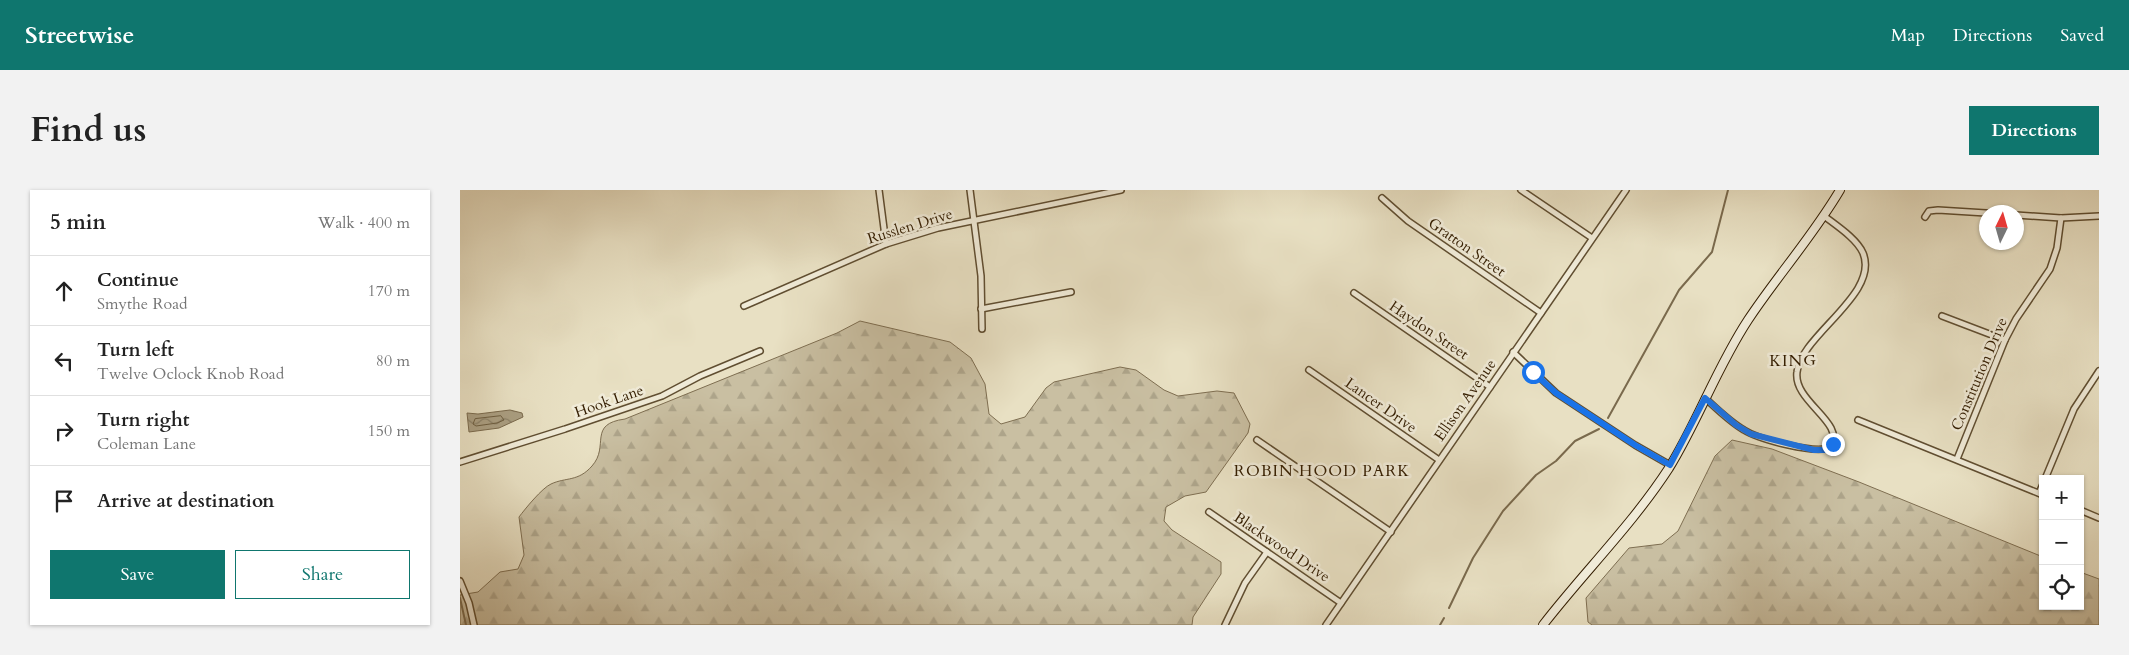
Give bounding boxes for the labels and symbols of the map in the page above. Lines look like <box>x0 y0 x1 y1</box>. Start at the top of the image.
street label: Russlen Drive <box>865 204 955 248</box>
north arrow <box>1979 205 2024 250</box>
street label: Gratton Street <box>1424 213 1510 281</box>
street label: Haydon Street <box>1385 296 1473 364</box>
street label: Constitution Drive <box>1946 314 2012 434</box>
district label: KING <box>1769 350 1817 372</box>
street label: Ellison Avenue <box>1429 355 1501 445</box>
route start <box>1522 361 1545 384</box>
street label: Lancer Drive <box>1341 373 1421 437</box>
street label: Hook Lane <box>572 380 646 422</box>
route end <box>1822 433 1845 456</box>
district label: ROBIN HOOD PARK <box>1234 460 1410 482</box>
street label: Blackwood Drive <box>1230 507 1334 587</box>

